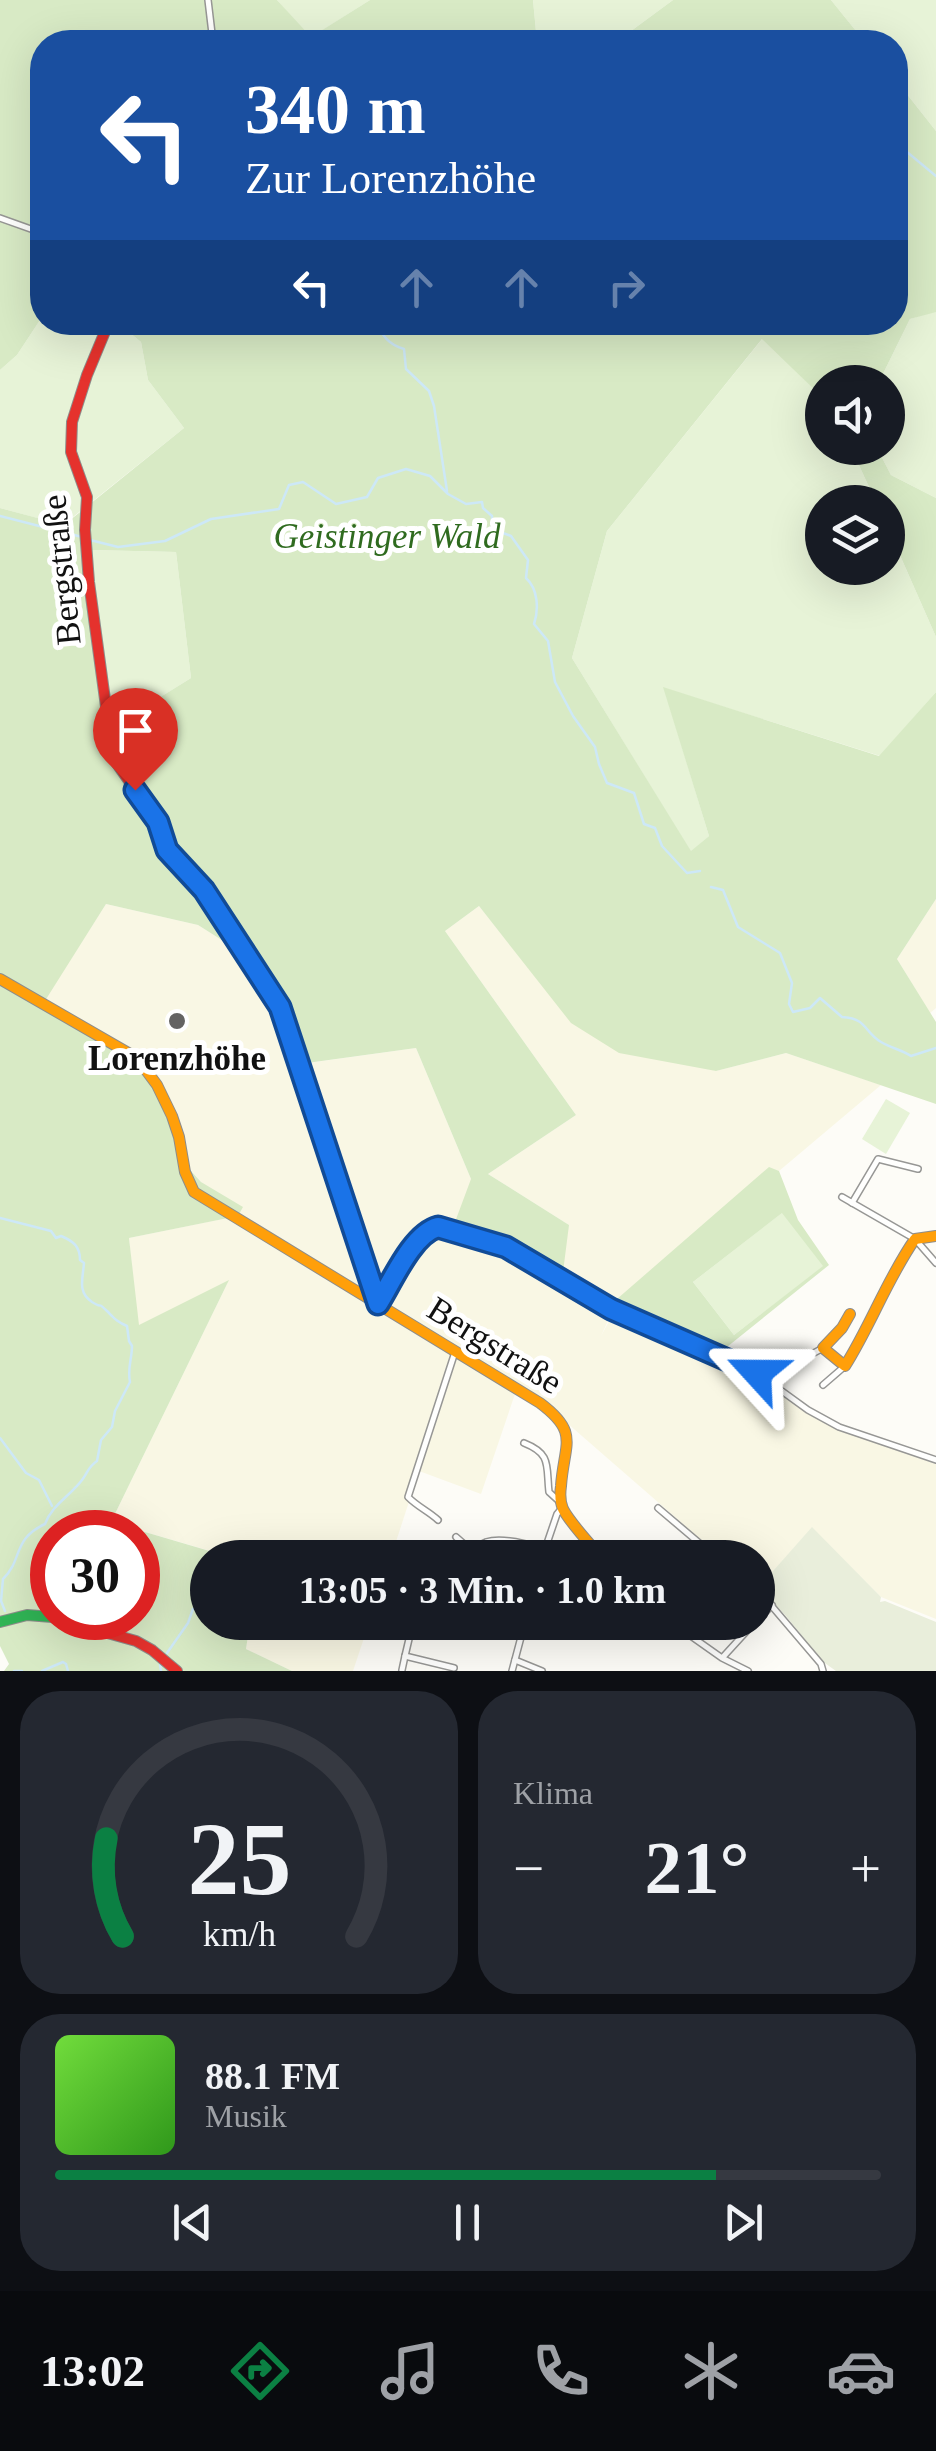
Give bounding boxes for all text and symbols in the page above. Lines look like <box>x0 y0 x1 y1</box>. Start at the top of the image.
icon: left <box>80 70 210 200</box>
text: 340 m <box>245 71 426 148</box>
text: Zur Lorenzhöhe <box>245 153 536 203</box>
icon: left <box>284 260 339 315</box>
icon: ahead <box>389 260 444 315</box>
icon: ahead <box>494 260 549 315</box>
icon: right <box>599 260 654 315</box>
map controls <box>805 365 905 585</box>
button: sound <box>805 365 905 465</box>
button: layers <box>805 485 905 585</box>
street label: Bergstraße <box>34 493 89 647</box>
park label: Geistinger Wald <box>273 517 501 556</box>
pin <box>93 688 178 791</box>
icon: arrive <box>108 703 163 758</box>
marker: Lorenzhöhe <box>166 1010 188 1032</box>
place label: Lorenzhöhe <box>88 1039 266 1078</box>
street label: Bergstraße <box>420 1289 569 1402</box>
position arrow <box>705 1321 809 1425</box>
speed limit sign: 30 <box>30 1510 160 1640</box>
text: 13:05 · 3 Min. · 1.0 km <box>299 1569 666 1611</box>
text: Klima <box>513 1775 593 1811</box>
text: 25 <box>187 1801 291 1916</box>
text: 21° <box>645 1826 750 1909</box>
text: − <box>513 1838 544 1899</box>
text: + <box>850 1838 881 1899</box>
text: km/h <box>202 1914 276 1954</box>
text: 88.1 FM <box>205 2055 340 2097</box>
text: Musik <box>205 2098 287 2134</box>
icon: previous <box>165 2195 220 2250</box>
icon: pause <box>440 2195 495 2250</box>
icon: next <box>716 2195 771 2250</box>
icon: directions <box>225 2336 295 2406</box>
icon: music <box>375 2336 445 2406</box>
icon: phone <box>526 2336 596 2406</box>
icon: climate <box>676 2336 746 2406</box>
icon: car <box>826 2336 896 2406</box>
text: 13:02 <box>40 2346 145 2396</box>

